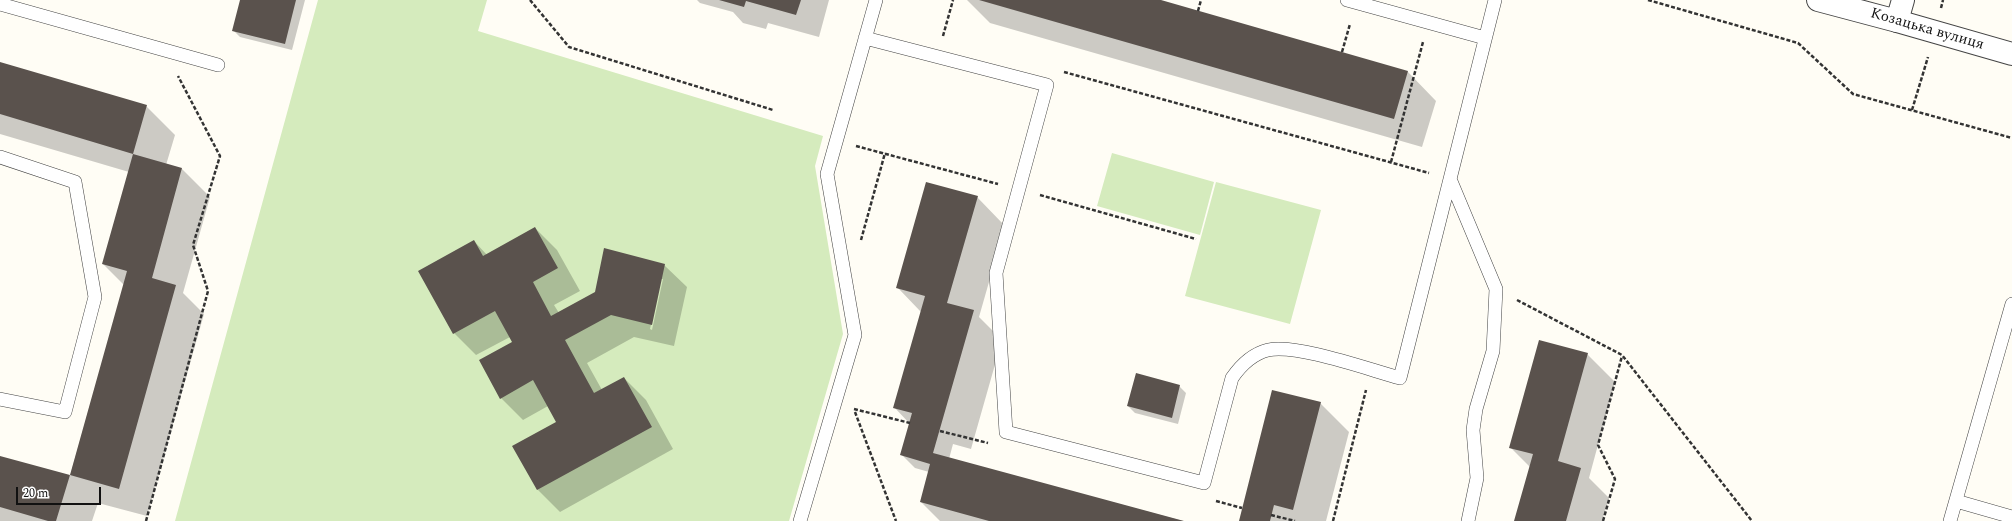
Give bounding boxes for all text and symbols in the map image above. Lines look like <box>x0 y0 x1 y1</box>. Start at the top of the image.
street label: Козацька вулиця <box>1868 5 1986 55</box>
scale bar <box>18 479 103 505</box>
text: 20 m <box>23 484 48 503</box>

